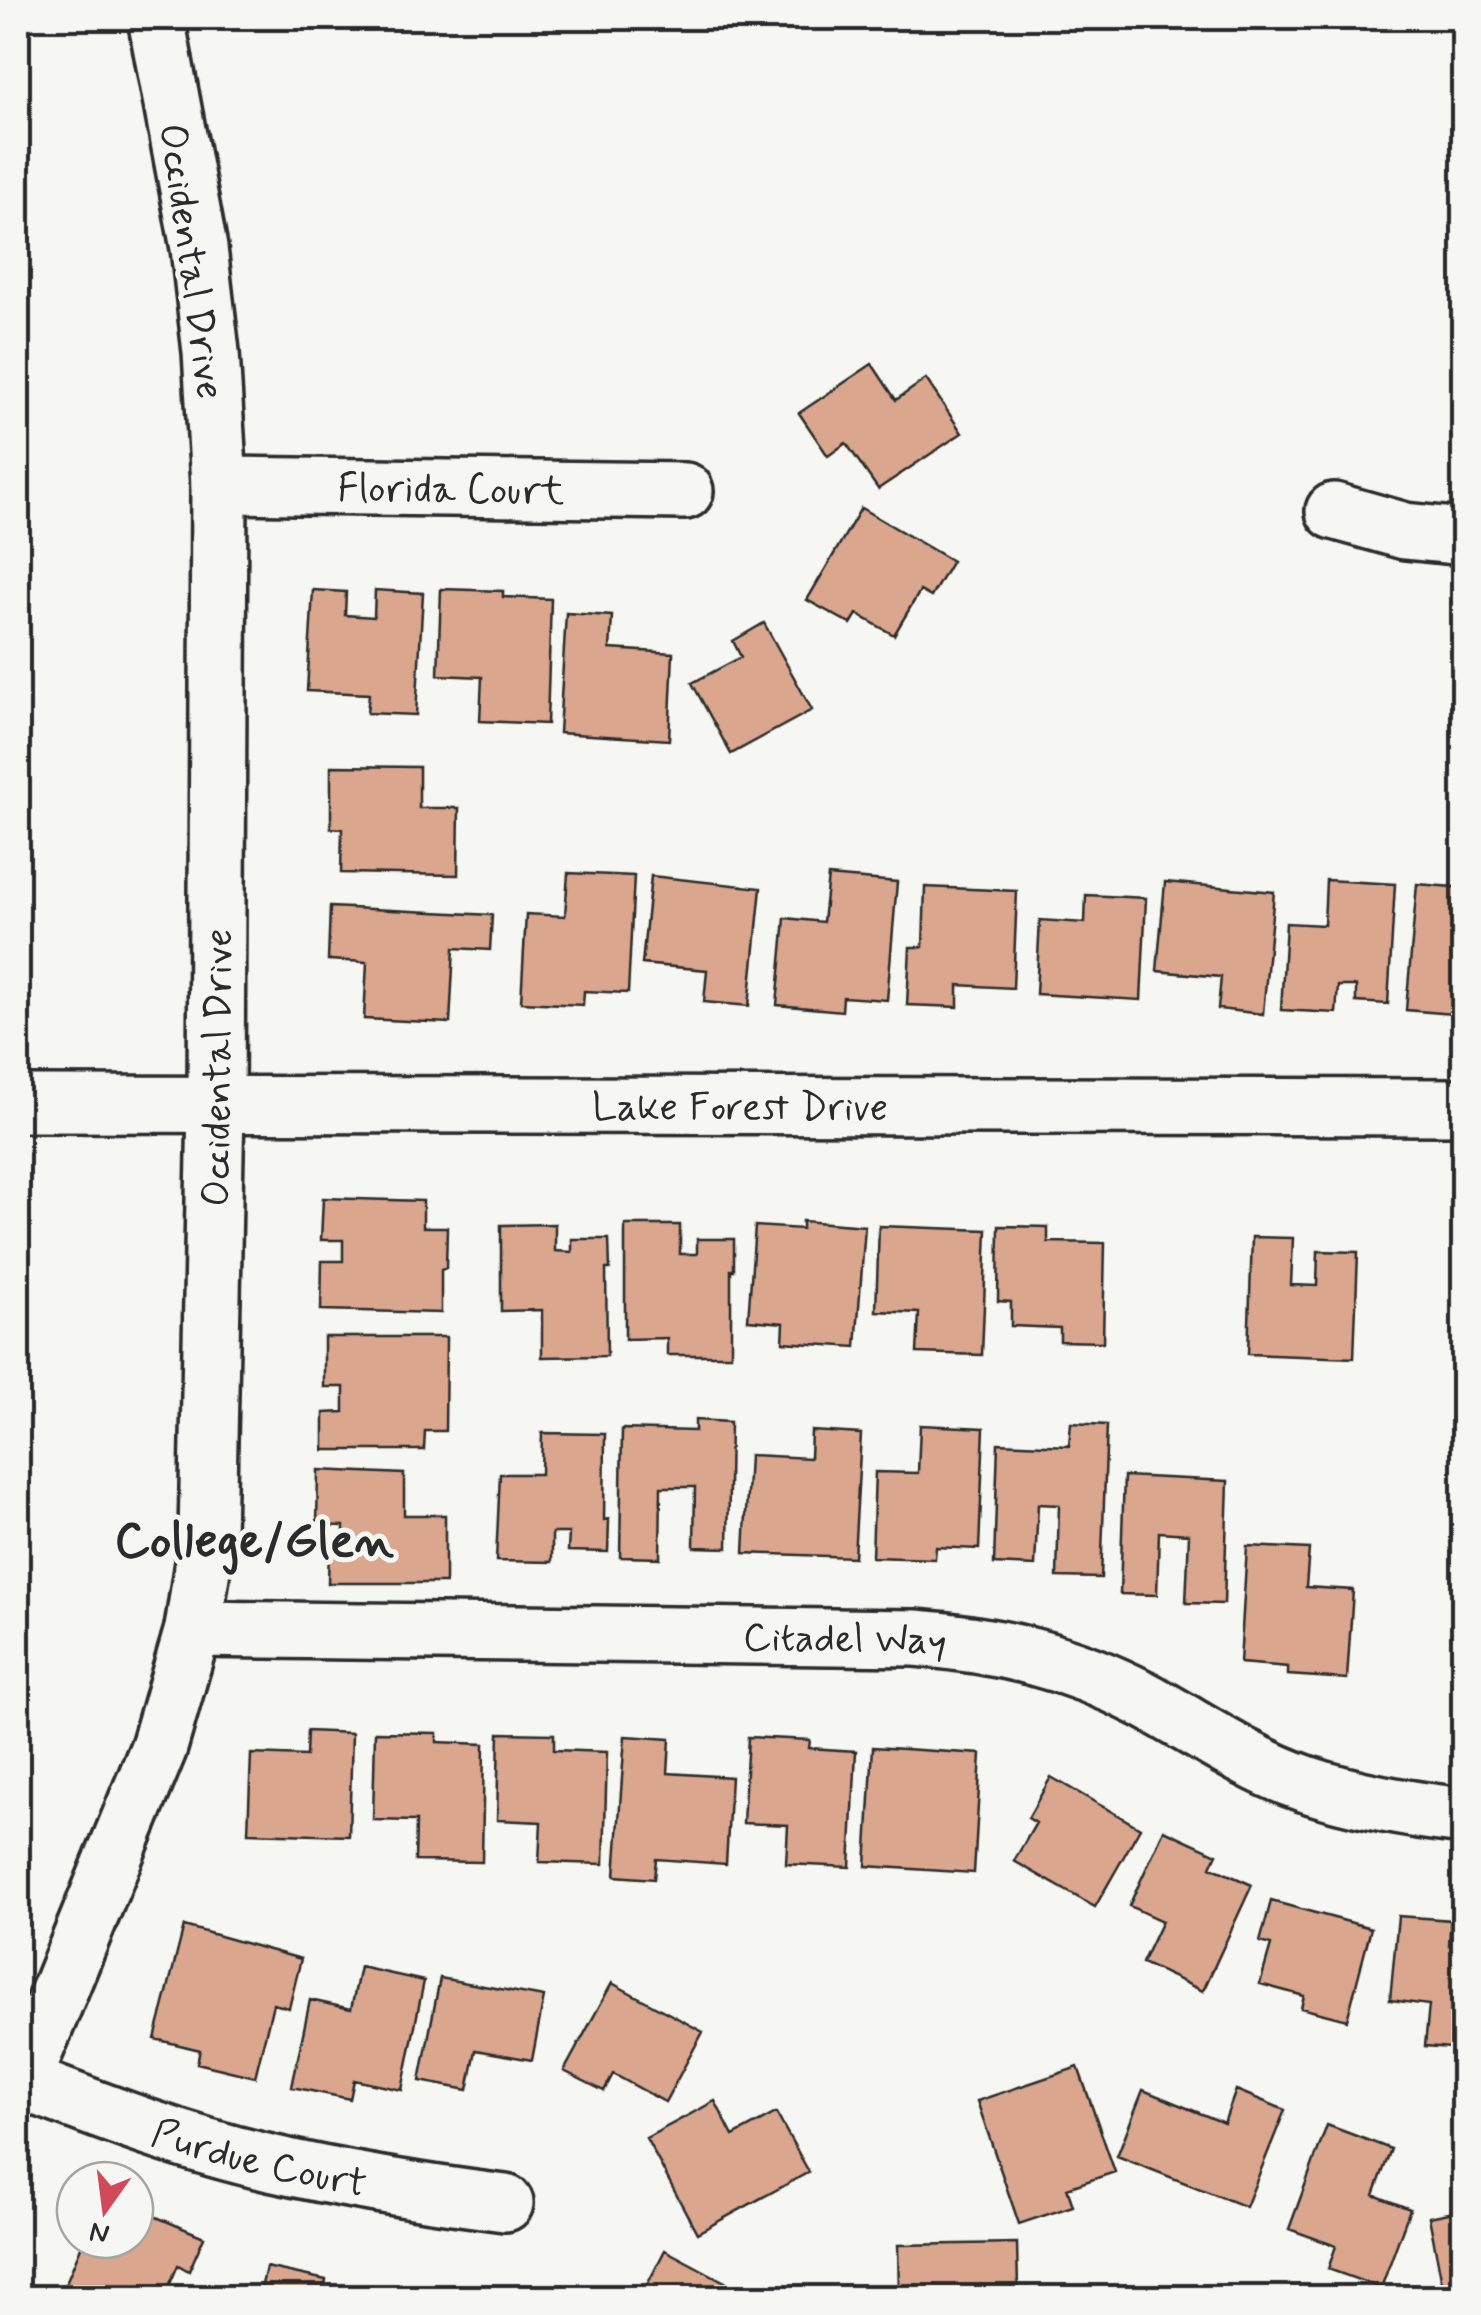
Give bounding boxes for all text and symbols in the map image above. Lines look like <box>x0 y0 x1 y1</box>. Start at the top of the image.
street label: Occidental Drive <box>145 120 235 403</box>
street label: Florida Court <box>337 464 565 518</box>
street label: Occidental Drive <box>191 928 246 1207</box>
street label: Lake Forest Drive <box>592 1082 888 1135</box>
district label: College/Glen <box>114 1509 394 1575</box>
street label: Citadel Way <box>743 1613 949 1670</box>
street label: Purdue Court <box>144 2108 370 2211</box>
north arrow <box>55 2160 155 2260</box>
text: N <box>86 2212 113 2252</box>

